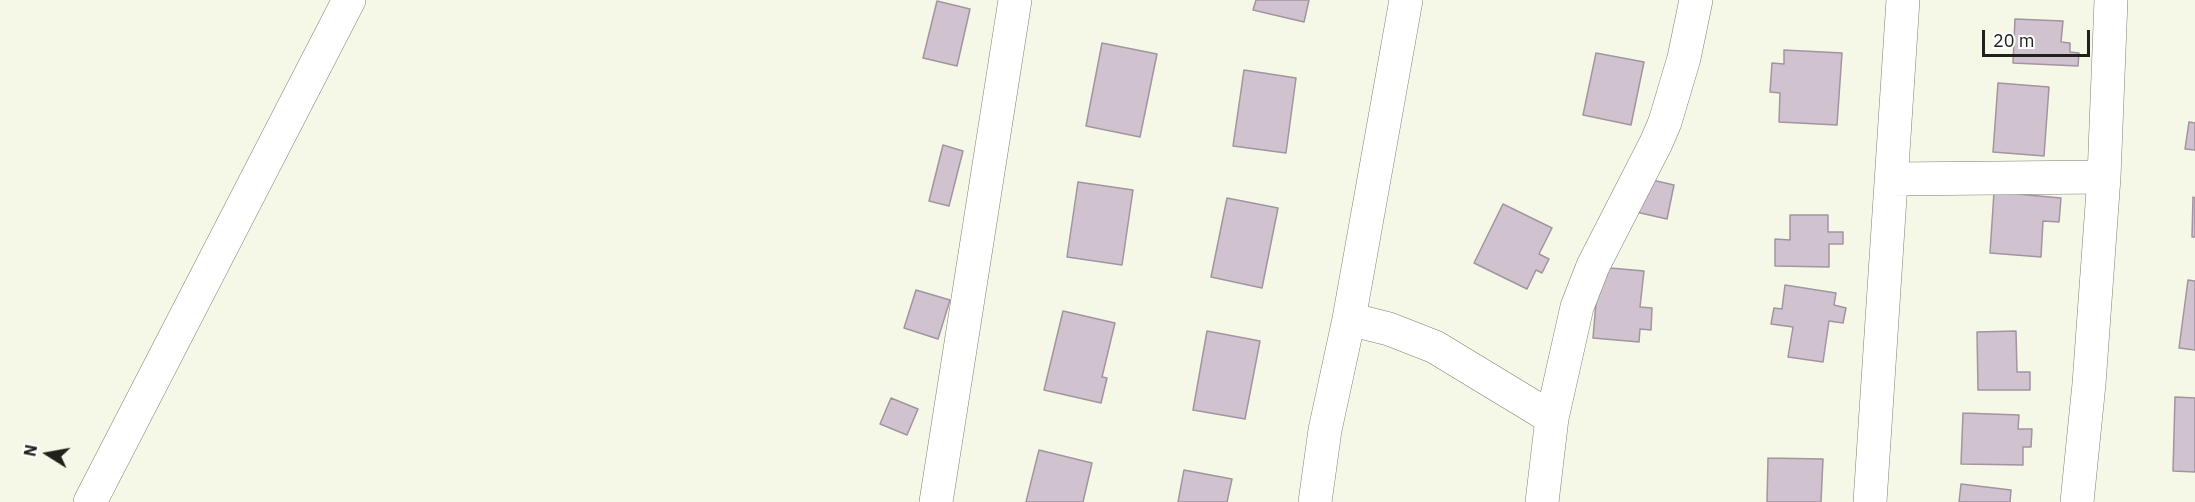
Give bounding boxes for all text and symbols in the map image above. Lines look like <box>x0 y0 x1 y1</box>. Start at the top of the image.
scale bar <box>1985 18 2093 56</box>
text: 20 m <box>1993 29 2035 52</box>
north arrow <box>18 424 78 484</box>
text: N <box>19 443 41 458</box>

